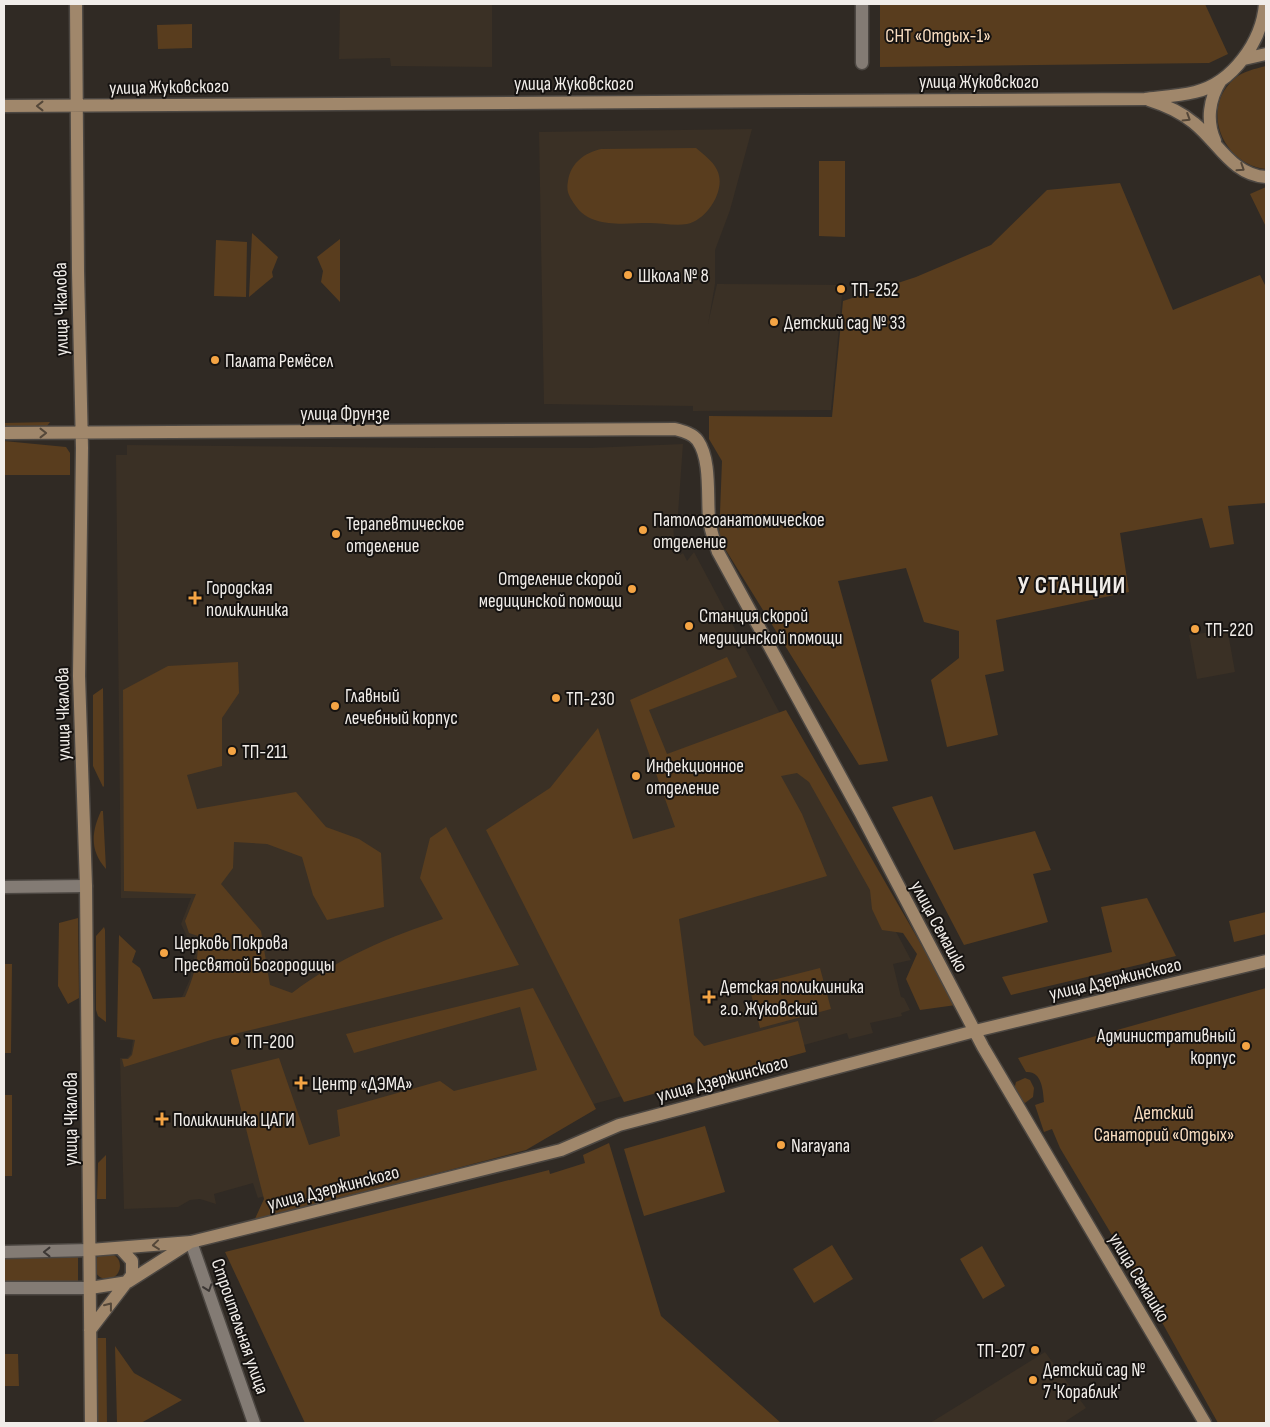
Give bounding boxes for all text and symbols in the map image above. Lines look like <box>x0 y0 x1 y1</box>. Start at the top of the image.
park label: СНТ «Отдых-1» <box>885 25 991 48</box>
street label: улица Жуковского <box>919 71 1039 94</box>
street label: улица Жуковского <box>514 73 634 96</box>
street label: улица Жуковского <box>109 75 229 100</box>
one-way arrow <box>36 101 44 111</box>
one-way arrow <box>1181 112 1190 121</box>
one-way arrow <box>1236 161 1245 171</box>
street label: улица Чкалова <box>49 262 74 356</box>
place label: Школа № 8 <box>638 265 709 288</box>
marker: Школа № 8 <box>622 269 634 281</box>
place label: ТП-252 <box>851 279 899 302</box>
marker: ТП-252 <box>835 283 847 295</box>
place label: Детский сад № 33 <box>784 312 905 335</box>
marker: Детский сад № 33 <box>768 316 780 328</box>
place label: Палата Ремёсел <box>225 350 333 373</box>
marker: Палата Ремёсел <box>209 354 221 366</box>
street label: улица Фрунзе <box>300 403 390 426</box>
one-way arrow <box>40 428 47 438</box>
place label: Патологоанатомическое отделение <box>653 509 825 554</box>
place label: Терапевтическое отделение <box>346 513 464 558</box>
marker: Патологоанатомическое отделение <box>637 524 649 536</box>
marker: Терапевтическое отделение <box>330 528 342 540</box>
place label: Отделение скорой медицинской помощи <box>479 568 622 613</box>
district label: У СТАНЦИИ <box>1018 571 1126 600</box>
place label: Городская поликлиника <box>206 577 289 622</box>
marker: Отделение скорой медицинской помощи <box>626 583 638 595</box>
marker: Городская поликлиника <box>188 591 202 605</box>
place label: Станция скорой медицинской помощи <box>699 605 842 650</box>
place label: ТП-220 <box>1205 619 1254 642</box>
marker: Станция скорой медицинской помощи <box>683 620 695 632</box>
marker: ТП-220 <box>1189 623 1201 635</box>
street label: улица Чкалова <box>51 667 76 761</box>
place label: Главный лечебный корпус <box>345 685 458 730</box>
place label: ТП-230 <box>566 688 615 711</box>
marker: ТП-230 <box>550 692 562 704</box>
marker: Главный лечебный корпус <box>329 700 341 712</box>
place label: ТП-211 <box>242 741 288 764</box>
marker: ТП-211 <box>226 745 238 757</box>
place label: Инфекционное отделение <box>646 755 744 800</box>
marker: Инфекционное отделение <box>630 770 642 782</box>
street label: улица Семашко <box>905 877 972 976</box>
place label: Церковь Покрова Пресвятой Богородицы <box>174 932 335 977</box>
marker: Церковь Покрова Пресвятой Богородицы <box>158 947 170 959</box>
street label: улица Дзержинского <box>1047 953 1184 1006</box>
place label: Детская поликлиника г.о. Жуковский <box>720 976 864 1021</box>
marker: Детская поликлиника г.о. Жуковский <box>702 990 716 1004</box>
place label: Административный корпус <box>1096 1025 1236 1070</box>
place label: ТП-200 <box>245 1031 294 1054</box>
marker: ТП-200 <box>229 1035 241 1047</box>
marker: Административный корпус <box>1240 1040 1252 1052</box>
street label: улица Дзержинского <box>654 1051 791 1108</box>
street label: улица Чкалова <box>60 1072 83 1166</box>
place label: Центр «ДЭМА» <box>312 1073 413 1096</box>
marker: Центр «ДЭМА» <box>294 1076 308 1090</box>
park label: Детский Санаторий «Отдых» <box>1094 1102 1234 1147</box>
place label: Поликлиника ЦАГИ <box>173 1109 295 1132</box>
marker: Поликлиника ЦАГИ <box>155 1112 169 1126</box>
place label: Narayana <box>791 1135 850 1158</box>
marker: Narayana <box>775 1139 787 1151</box>
street label: улица Дзержинского <box>265 1161 402 1216</box>
street label: улица Семашко <box>1103 1229 1174 1327</box>
one-way arrow <box>152 1240 160 1251</box>
one-way arrow <box>42 1247 50 1257</box>
street label: Строительная улица <box>206 1256 274 1397</box>
one-way arrow <box>202 1283 212 1291</box>
one-way arrow <box>103 1302 112 1312</box>
place label: ТП-207 <box>977 1340 1025 1363</box>
marker: ТП-207 <box>1029 1344 1041 1356</box>
place label: Детский сад № 7 'Кораблик' <box>1043 1359 1146 1404</box>
marker: Детский сад № 7 'Кораблик' <box>1027 1374 1039 1386</box>

